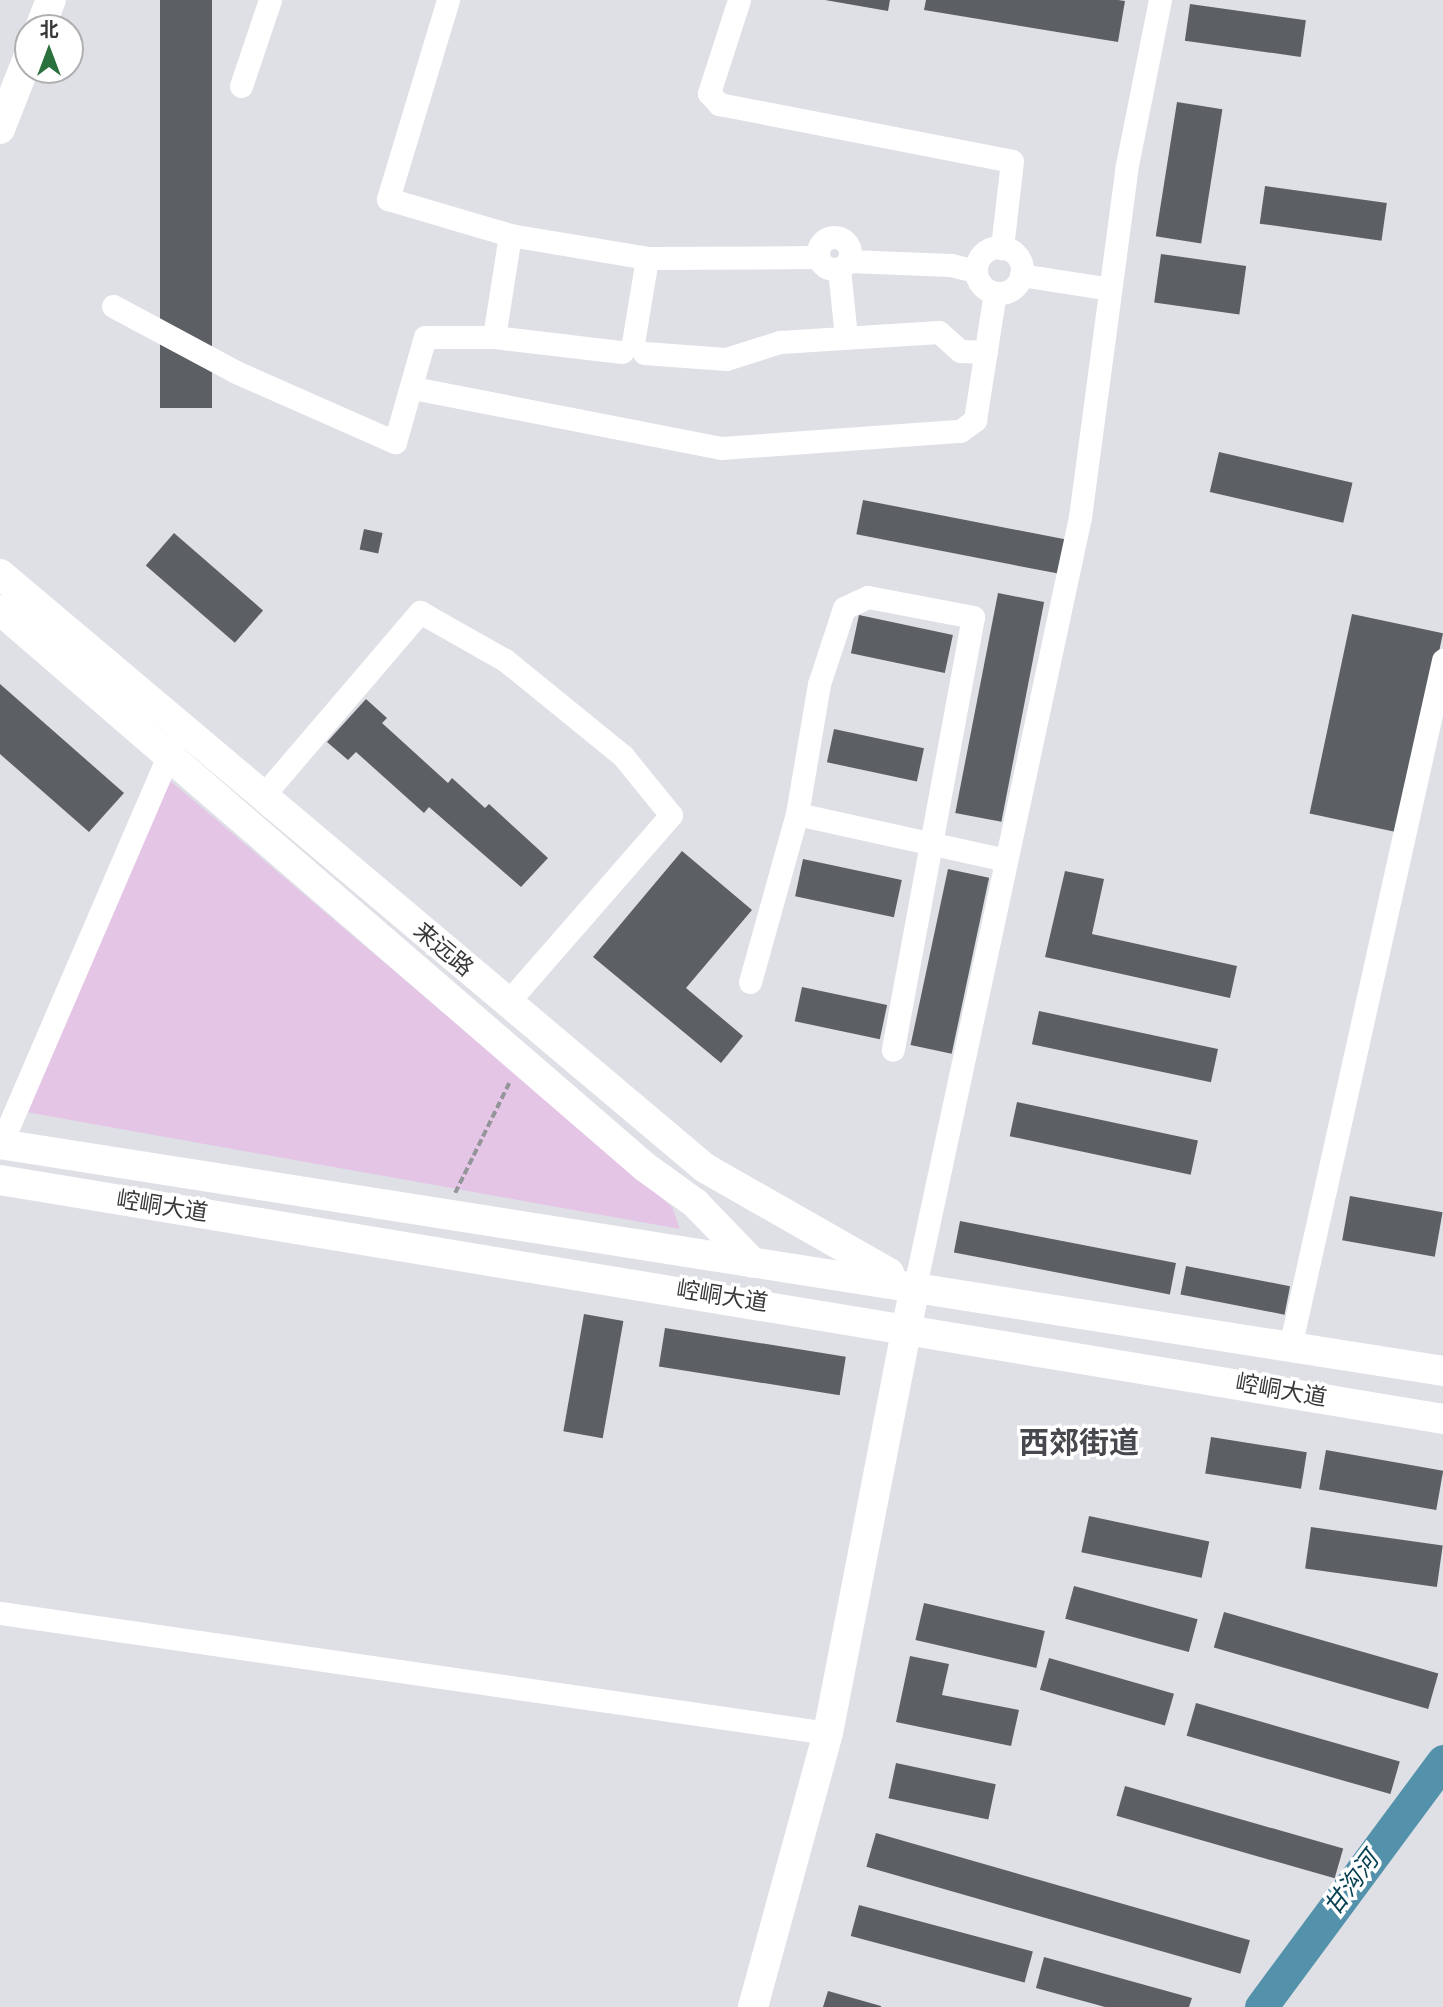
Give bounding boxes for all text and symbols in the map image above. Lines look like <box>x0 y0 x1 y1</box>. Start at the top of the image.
north arrow <box>14 14 84 84</box>
text: 北 <box>39 18 59 41</box>
street label: 来远路 <box>408 917 478 983</box>
street label: 崆峒大道 <box>114 1186 210 1228</box>
street label: 崆峒大道 <box>674 1276 770 1318</box>
street label: 崆峒大道 <box>1233 1369 1329 1413</box>
district label: 西郊街道 <box>1019 1425 1139 1461</box>
water label: 甘沟河 <box>1319 1847 1385 1921</box>

